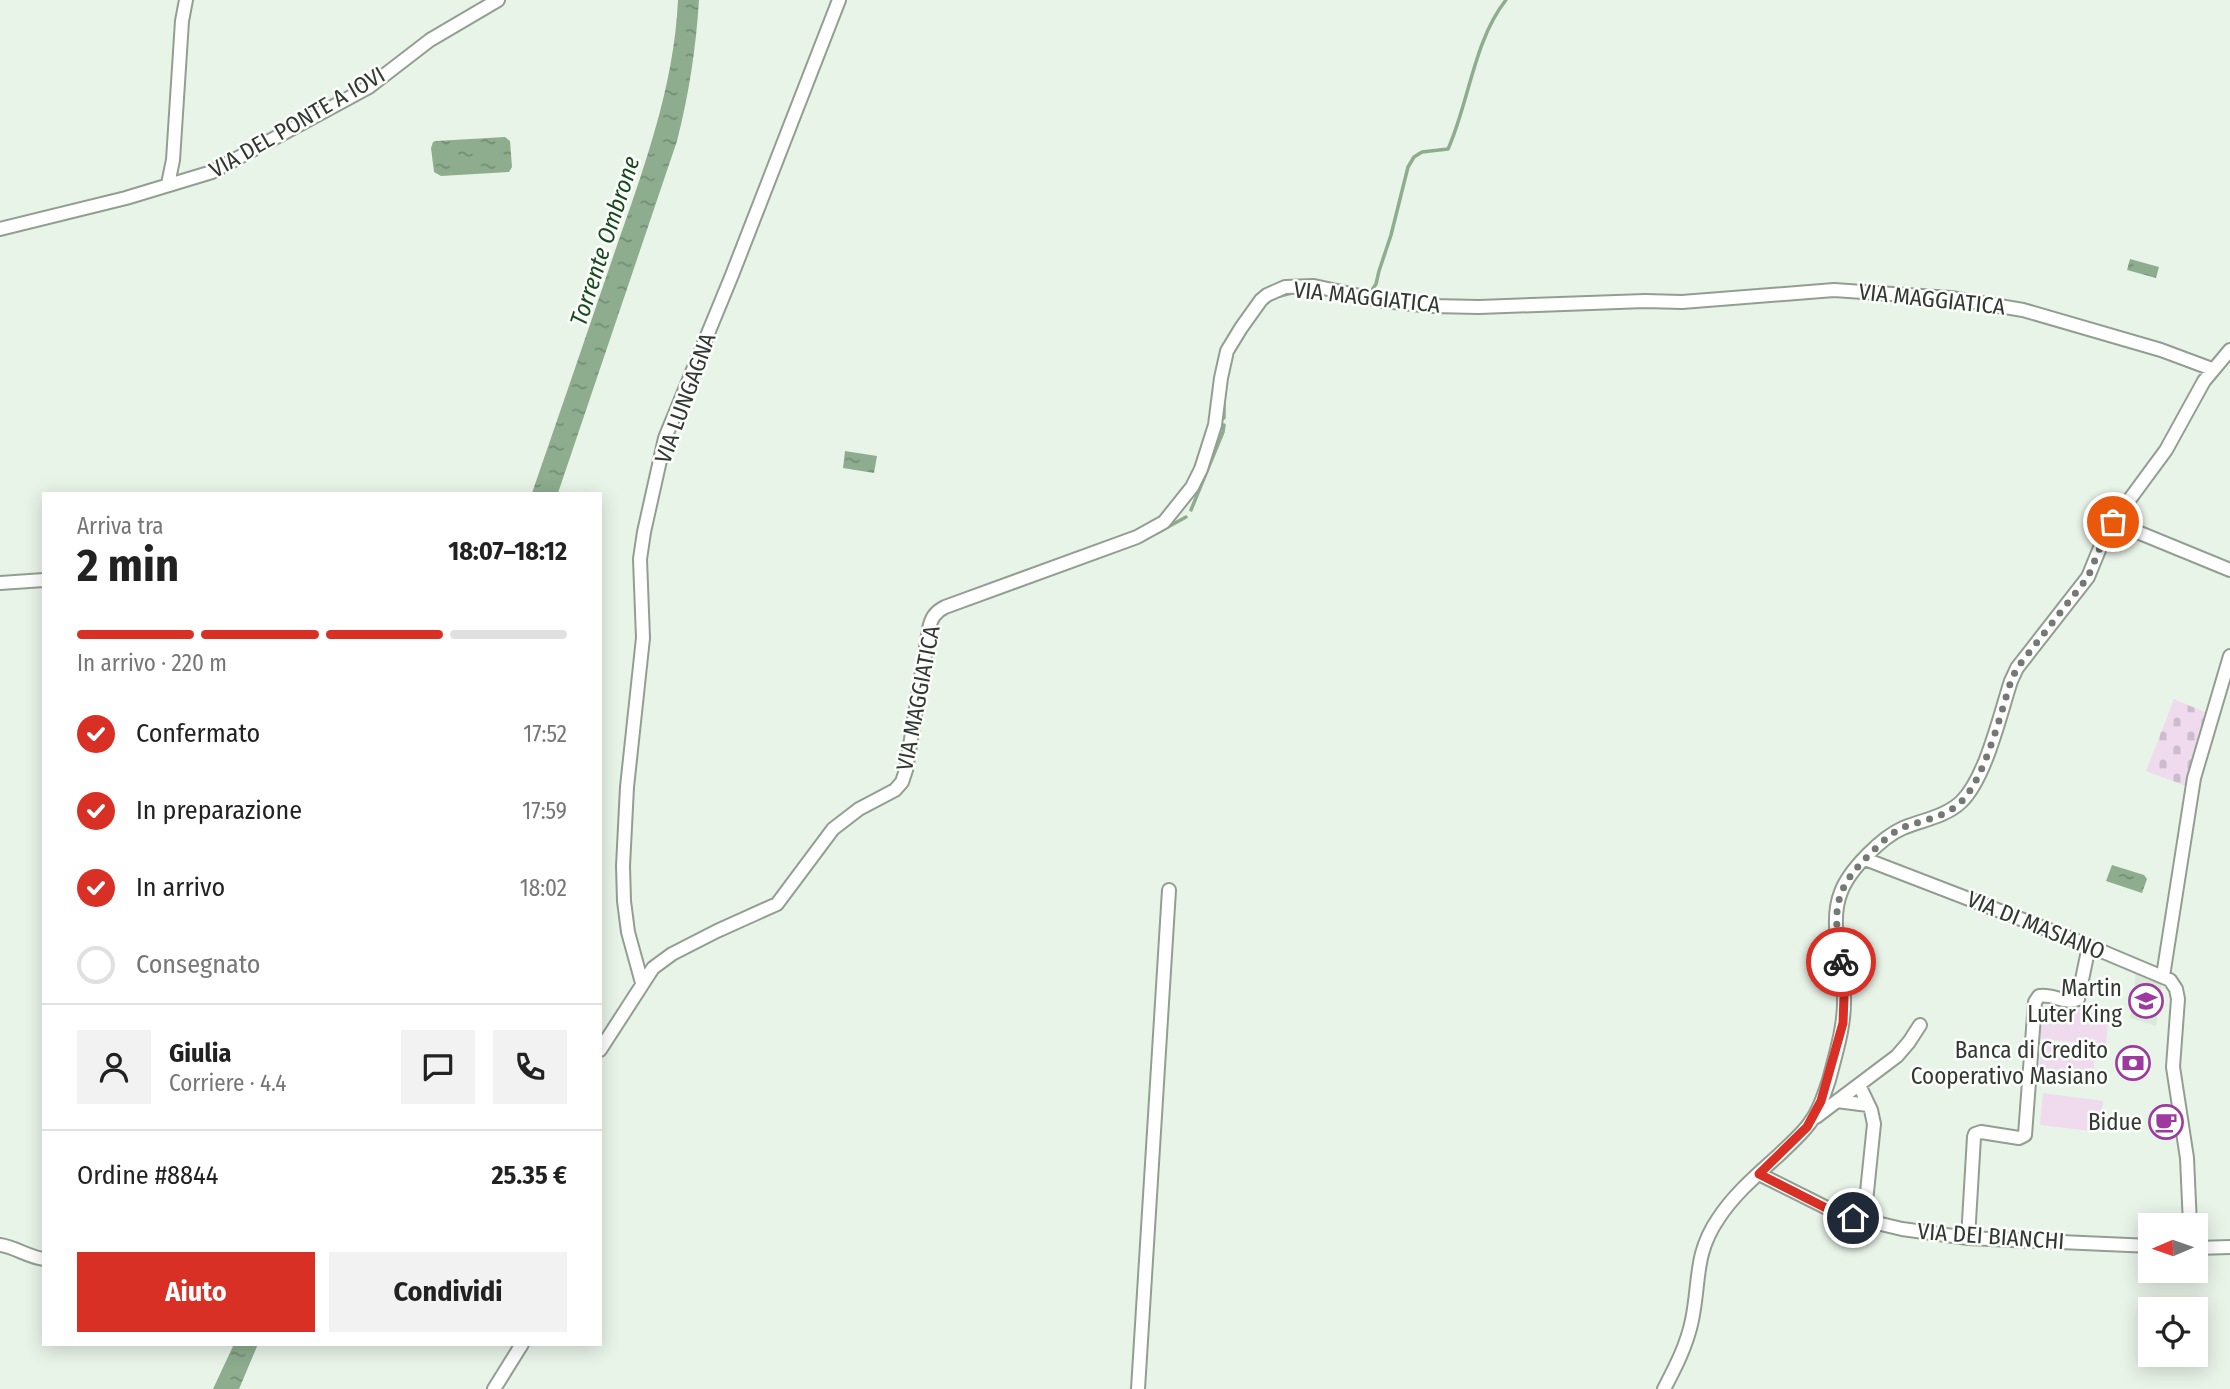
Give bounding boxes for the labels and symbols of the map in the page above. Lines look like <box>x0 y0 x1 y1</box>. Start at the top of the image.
street label: VIA DEL PONTE A IOVI <box>204 60 390 184</box>
water label: Torrente Ombrone <box>564 153 646 329</box>
street label: VIA MAGGIATICA <box>1292 275 1442 319</box>
street label: VIA MAGGIATICA <box>1857 277 2007 321</box>
street label: VIA LUNGAGNA <box>648 329 722 467</box>
pin <box>2083 492 2143 552</box>
street label: VIA MAGGIATICA <box>890 623 946 773</box>
street label: VIA DI MASIANO <box>1963 885 2109 965</box>
courier <box>1806 927 1876 997</box>
place label: Martin Luter King <box>2027 974 2122 1028</box>
school or university icon: Martin Luter King <box>2127 982 2165 1020</box>
place label: Banca di Credito Cooperativo Masiano <box>1911 1036 2108 1090</box>
bank icon: Banca di Credito Cooperativo Masiano <box>2114 1044 2152 1082</box>
cafe icon: Bidue <box>2147 1103 2185 1141</box>
place label: Bidue <box>2088 1108 2142 1136</box>
pin <box>1823 1188 1883 1248</box>
north arrow <box>2138 1213 2208 1283</box>
street label: VIA DEI BIANCHI <box>1917 1217 2065 1255</box>

